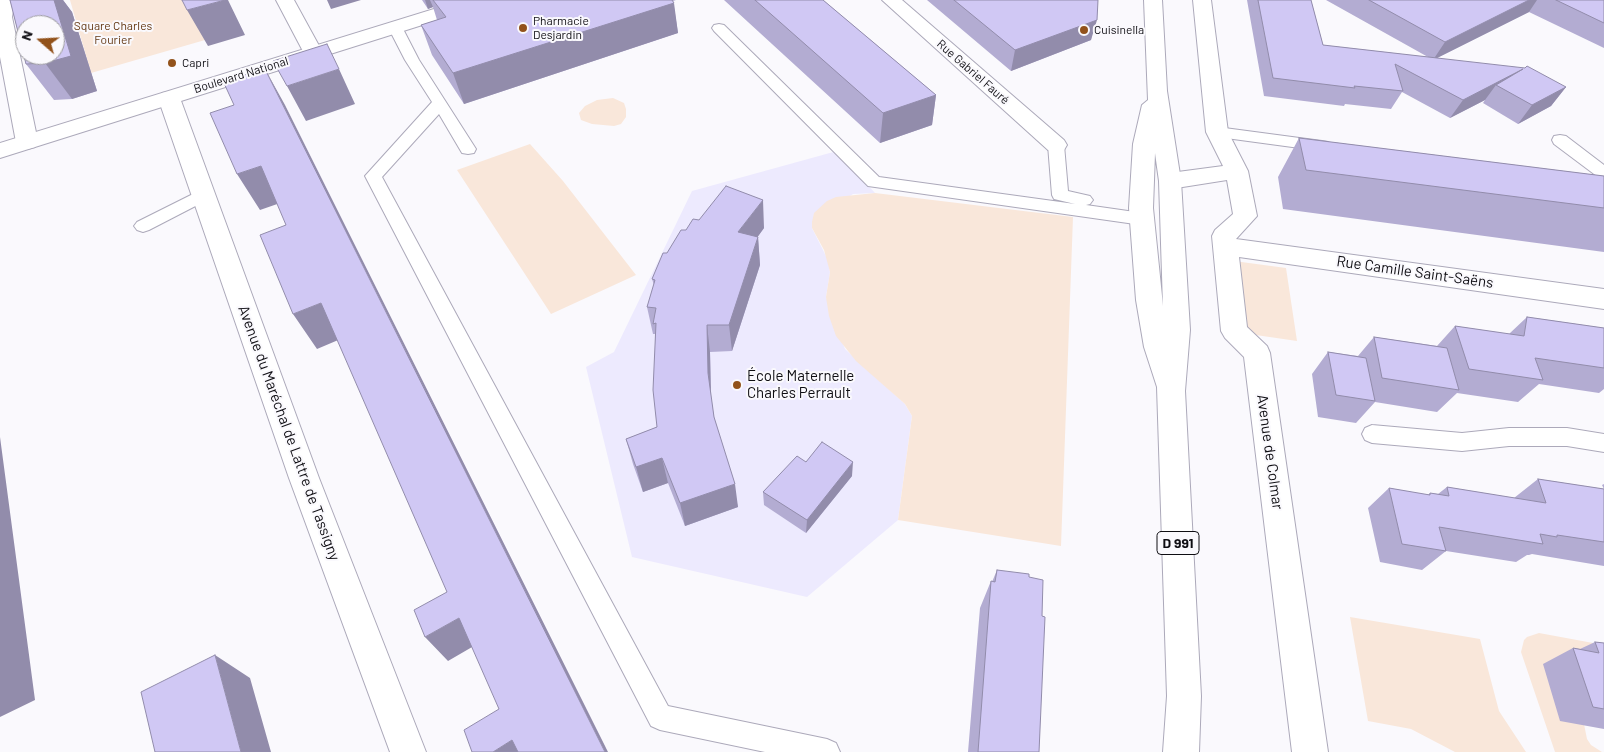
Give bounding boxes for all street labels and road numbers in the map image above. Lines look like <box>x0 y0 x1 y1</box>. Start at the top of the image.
street label: Rue Gabriel Fauré <box>934 37 1012 107</box>
street label: Boulevard National <box>192 54 290 96</box>
street label: Rue Camille Saint-Saëns <box>1335 252 1495 292</box>
street label: Avenue du Maréchal de Lattre de Tassigny <box>234 303 344 563</box>
street label: Avenue de Colmar <box>1253 393 1287 511</box>
road number: D 991 <box>1157 532 1199 554</box>

